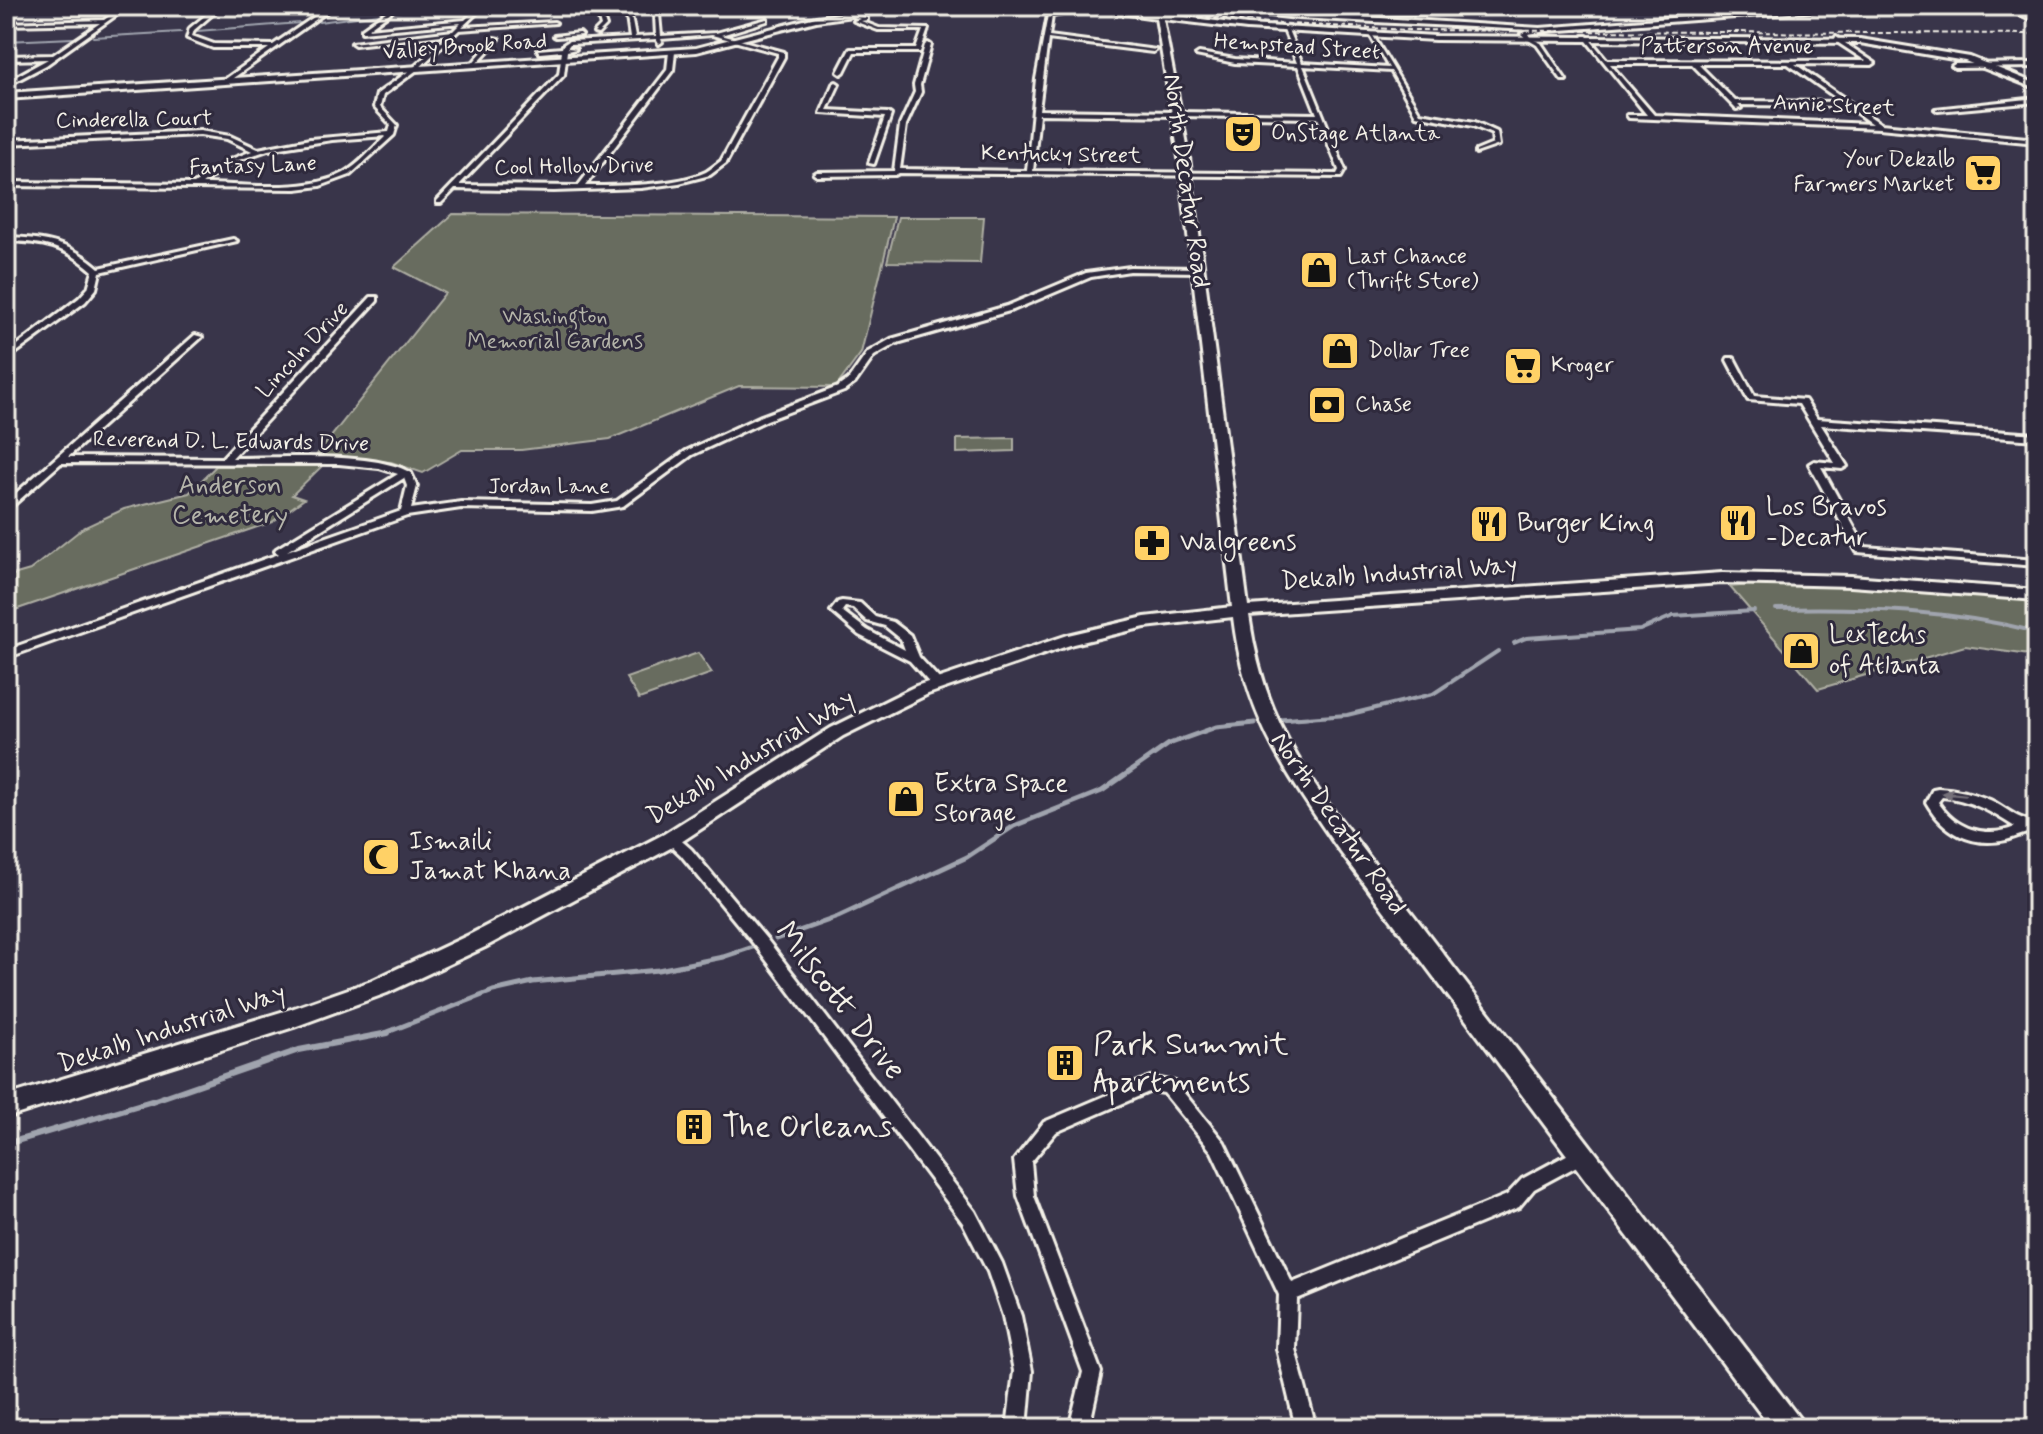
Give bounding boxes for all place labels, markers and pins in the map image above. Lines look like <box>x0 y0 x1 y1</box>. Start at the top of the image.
theatre icon: OnStage Atlanta <box>1222 113 1264 155</box>
place label: OnStage Atlanta <box>1271 120 1441 149</box>
place label: Your Dekalb Farmers Market <box>1793 146 1955 199</box>
supermarket icon: Your Dekalb Farmers Market <box>1962 152 2004 194</box>
place label: Last Chance (Thrift Store) <box>1347 243 1479 296</box>
shop icon: Last Chance (Thrift Store) <box>1298 249 1340 291</box>
shop icon: Dollar Tree <box>1319 330 1361 372</box>
place label: Dollar Tree <box>1368 337 1470 365</box>
supermarket icon: Kroger <box>1502 345 1544 387</box>
place label: Kroger <box>1551 352 1614 381</box>
bank icon: Chase <box>1306 384 1348 426</box>
place label: Chase <box>1355 391 1412 419</box>
place label: Los Bravos -Decatur <box>1766 491 1887 555</box>
restaurant icon: Los Bravos -Decatur <box>1717 502 1759 544</box>
restaurant icon: Burger King <box>1468 503 1510 545</box>
place label: Burger King <box>1517 507 1655 543</box>
pharmacy icon: Walgreens <box>1131 522 1173 564</box>
place label: Walgreens <box>1180 526 1297 562</box>
place label: LexTechs of Atlanta <box>1829 619 1941 683</box>
shop icon: LexTechs of Atlanta <box>1780 630 1822 672</box>
place label: Extra Space Storage <box>934 767 1068 831</box>
shop icon: Extra Space Storage <box>885 778 927 820</box>
place label: Ismaili Jamat Khana <box>409 825 571 889</box>
mosque icon: Ismaili Jamat Khana <box>360 836 402 878</box>
place label: Park Summit Apartments <box>1093 1024 1289 1106</box>
building icon: Park Summit Apartments <box>1044 1042 1086 1084</box>
building icon: The Orleans <box>673 1106 715 1148</box>
place label: The Orleans <box>722 1106 892 1148</box>

